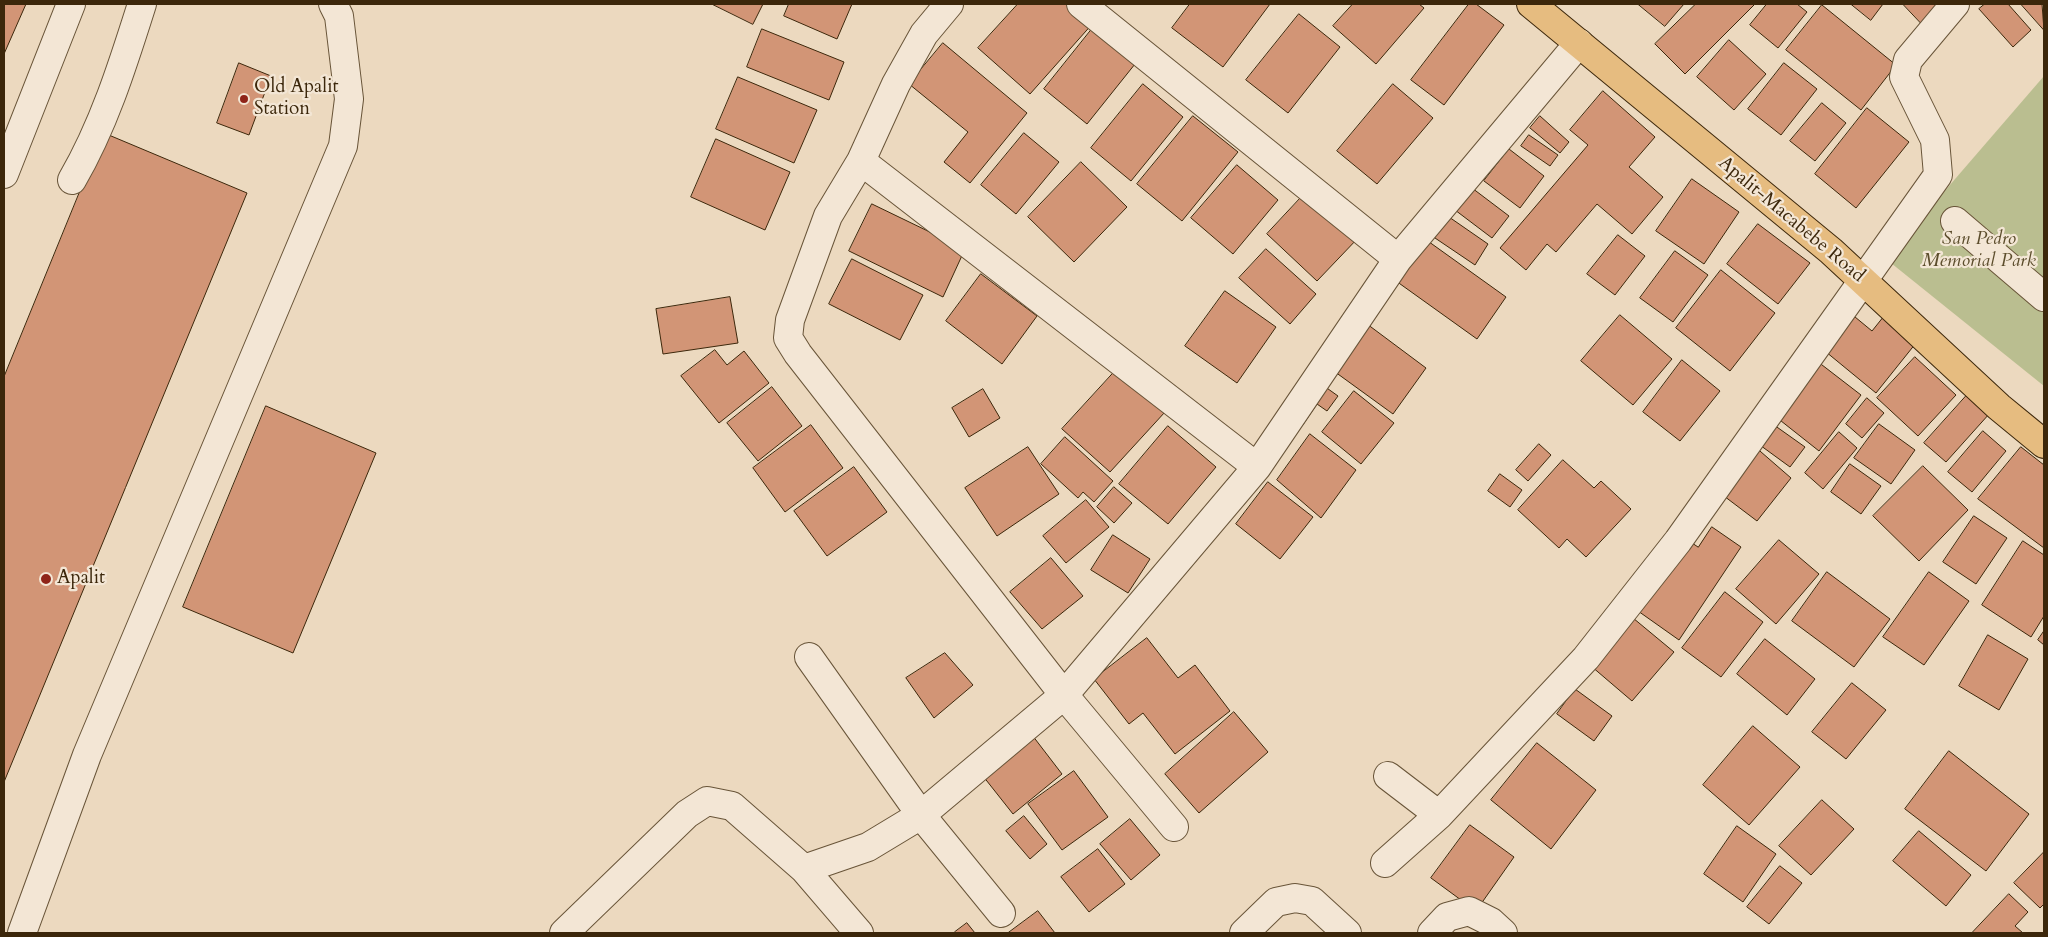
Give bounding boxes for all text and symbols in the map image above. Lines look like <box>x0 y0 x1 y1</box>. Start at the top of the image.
place label: Old Apalit Station <box>254 77 338 121</box>
marker: Old Apalit Station <box>238 93 250 105</box>
street label: Apalit-Macabebe Road <box>1713 152 1869 288</box>
park label: San Pedro Memorial Park <box>1922 229 2036 273</box>
place label: Apalit <box>57 568 105 590</box>
marker: Apalit <box>39 572 53 586</box>

